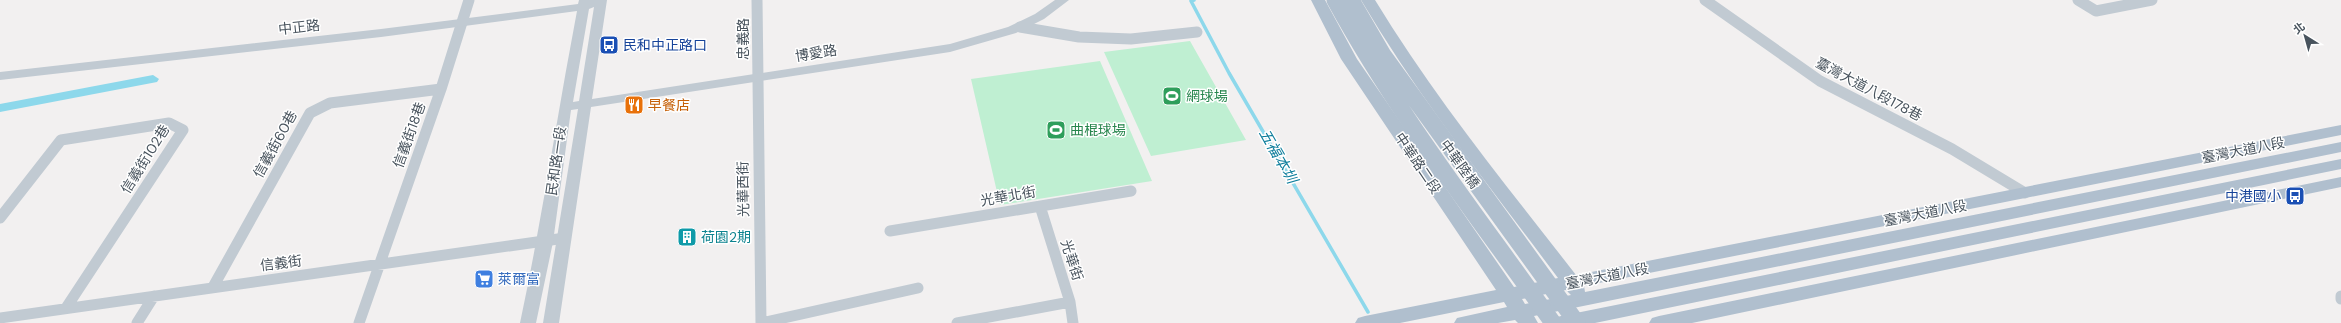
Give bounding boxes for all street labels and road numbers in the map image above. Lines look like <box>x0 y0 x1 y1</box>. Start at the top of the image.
street label: 中正路 <box>277 16 321 38</box>
street label: 忠義路 <box>734 18 752 60</box>
street label: 博愛路 <box>794 41 838 65</box>
street label: 臺灣大道八段178巷 <box>1813 53 1925 125</box>
street label: 信義街18巷 <box>389 100 429 170</box>
street label: 信義街60巷 <box>249 107 301 181</box>
street label: 信義街102巷 <box>117 121 173 197</box>
street label: 民和路一段 <box>542 125 570 197</box>
street label: 中華路二段 <box>1391 129 1445 197</box>
street label: 臺灣大道八段 <box>2200 133 2286 167</box>
street label: 中華陸橋 <box>1436 136 1484 192</box>
street label: 光華西街 <box>734 161 752 217</box>
street label: 光華北街 <box>979 182 1037 210</box>
street label: 臺灣大道八段 <box>1882 196 1968 230</box>
street label: 光華街 <box>1057 237 1087 283</box>
street label: 信義街 <box>259 252 303 274</box>
street label: 臺灣大道八段 <box>1564 259 1650 293</box>

